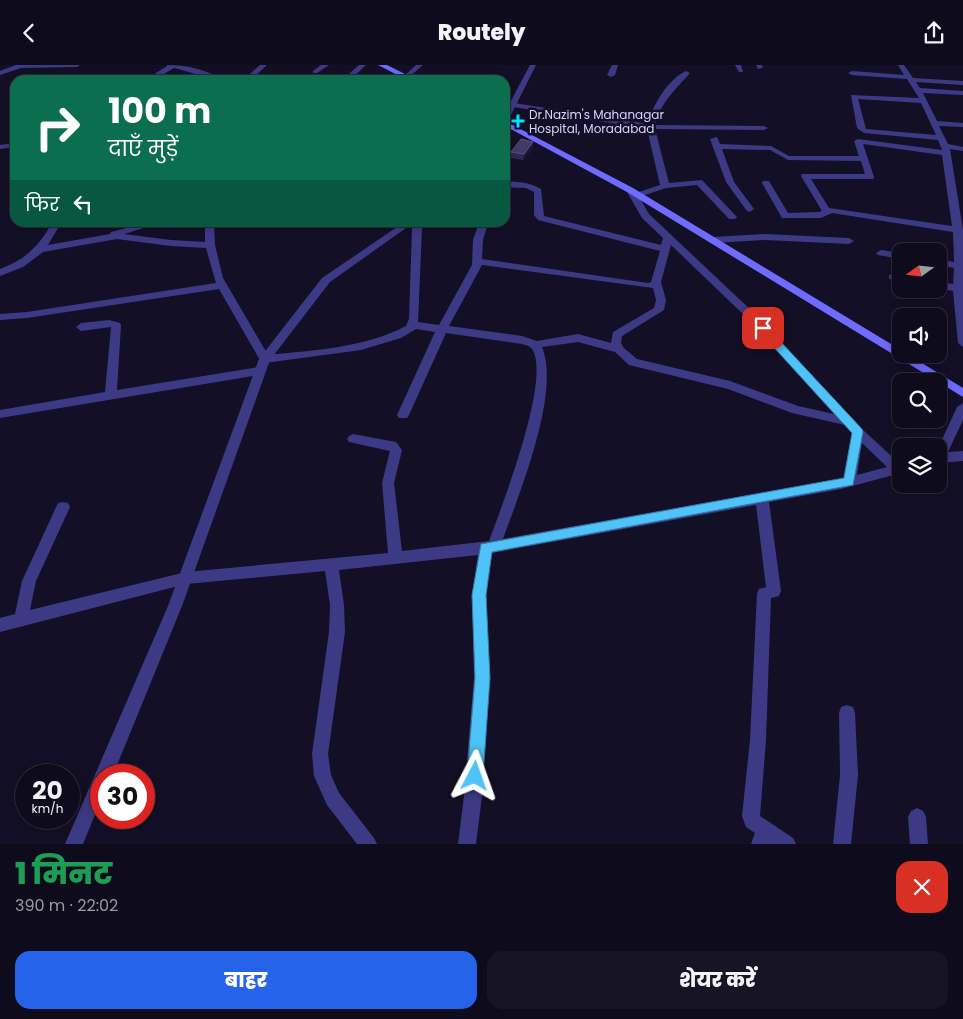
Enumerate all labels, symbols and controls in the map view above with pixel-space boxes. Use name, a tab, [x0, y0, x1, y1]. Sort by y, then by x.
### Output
text: Routely	[438, 17, 525, 48]
icon: back	[15, 19, 43, 47]
icon: share	[920, 19, 948, 47]
text: 100 m	[108, 86, 211, 135]
icon: right	[25, 95, 90, 160]
place label: Dr.Nazim's Mahanagar Hospital, Moradabad	[529, 106, 664, 137]
marker: Dr.Nazim's Mahanagar Hospital, Moradabad	[511, 114, 525, 128]
text: दाएँ मुड़ें	[108, 133, 178, 164]
icon: left	[69, 190, 97, 218]
text: फिर	[25, 191, 59, 218]
north arrow	[892, 243, 948, 297]
map controls	[892, 243, 947, 493]
pin	[742, 307, 784, 349]
button: sound	[892, 308, 947, 363]
icon: arrive	[749, 314, 777, 342]
button: search	[892, 373, 947, 428]
button: layers	[892, 438, 947, 493]
position arrow	[448, 749, 500, 801]
speed limit sign: 30	[90, 764, 155, 829]
text: 20	[32, 773, 63, 808]
text: km/h	[32, 800, 63, 817]
text: 1 मिनट	[15, 852, 112, 895]
button: close	[896, 861, 948, 913]
text: 390 m · 22:02	[15, 894, 118, 917]
button: बाहर	[15, 951, 477, 1009]
button: शेयर करें	[487, 951, 948, 1009]

